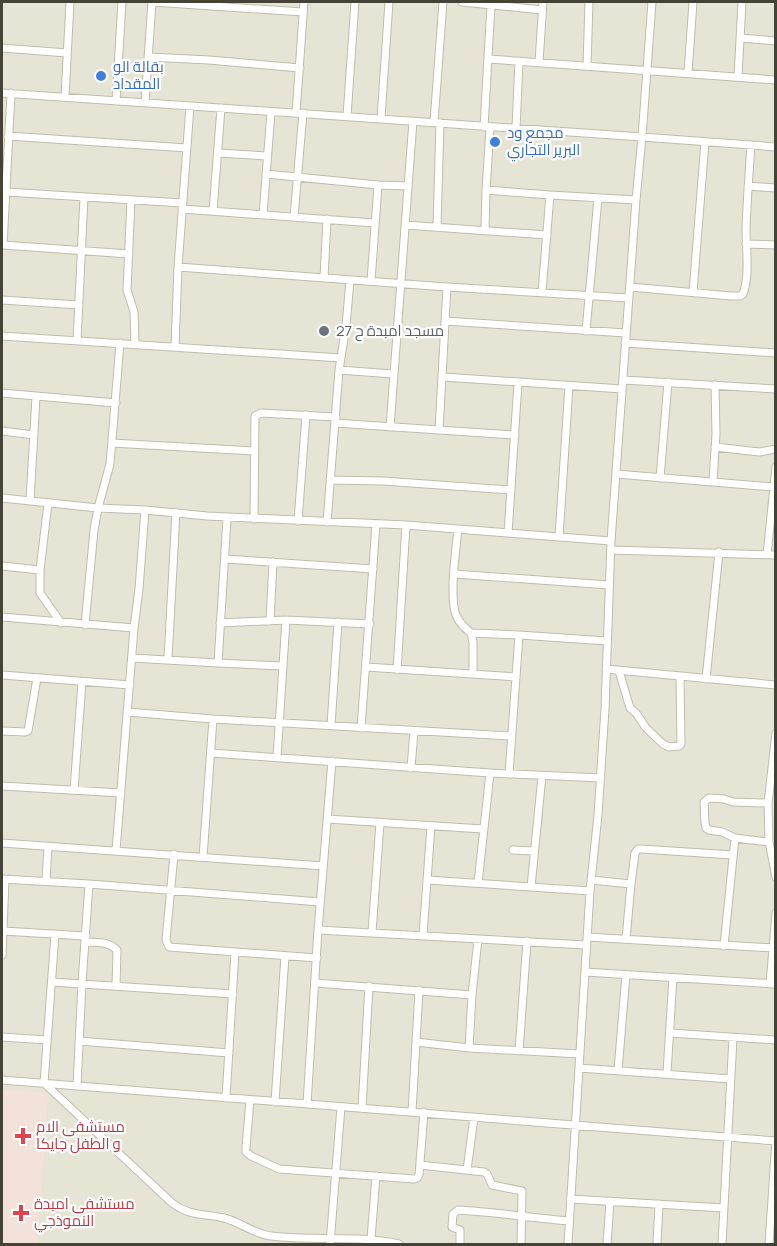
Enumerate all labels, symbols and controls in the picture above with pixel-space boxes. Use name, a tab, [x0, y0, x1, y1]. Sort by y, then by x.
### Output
place label: بقالة الو المقداد	[113, 56, 164, 94]
marker: بقالة الو المقداد	[94, 69, 108, 83]
place label: مجمع ود البرير التجاري	[507, 122, 580, 162]
marker: مجمع ود البرير التجاري	[488, 135, 502, 149]
place label: مسجد امبدة ح 27	[336, 320, 444, 342]
marker: مسجد امبدة ح 27	[317, 324, 331, 338]
place label: مستشفى الام و الطفل جايكا	[36, 1116, 125, 1154]
marker: مستشفى الام و الطفل جايكا	[14, 1127, 32, 1145]
place label: مستشفى امبدة النموذجي	[34, 1193, 135, 1233]
marker: مستشفى امبدة النموذجي	[12, 1204, 30, 1222]

